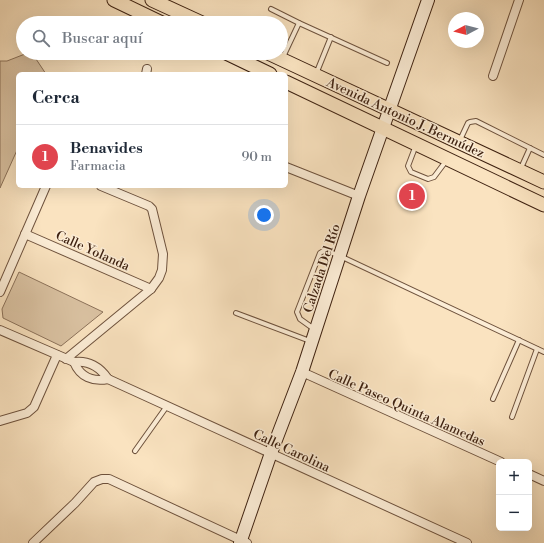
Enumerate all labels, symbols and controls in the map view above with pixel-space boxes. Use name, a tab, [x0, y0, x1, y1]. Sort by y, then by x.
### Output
north arrow	[448, 12, 484, 48]
search box	[16, 16, 288, 60]
icon: search	[30, 27, 52, 49]
text: Buscar aquí	[62, 29, 143, 48]
street label: Avenida Antonio J. Bermúdez	[323, 74, 487, 162]
text: Cerca	[32, 87, 80, 109]
text: Benavides	[70, 139, 143, 158]
text: 1	[42, 149, 48, 165]
text: 90 m	[241, 149, 272, 165]
text: Farmacia	[70, 158, 126, 174]
pin: 1	[399, 181, 425, 211]
your location	[254, 205, 274, 225]
street label: Calzada Del Río	[300, 222, 344, 315]
street label: Calle Yolanda	[53, 227, 133, 275]
street label: Calle Paseo Quinta Alamedas	[326, 366, 488, 450]
street label: Calle Carolina	[250, 426, 333, 476]
map controls	[496, 459, 532, 531]
button: +	[496, 459, 532, 495]
button: −	[496, 495, 532, 531]

